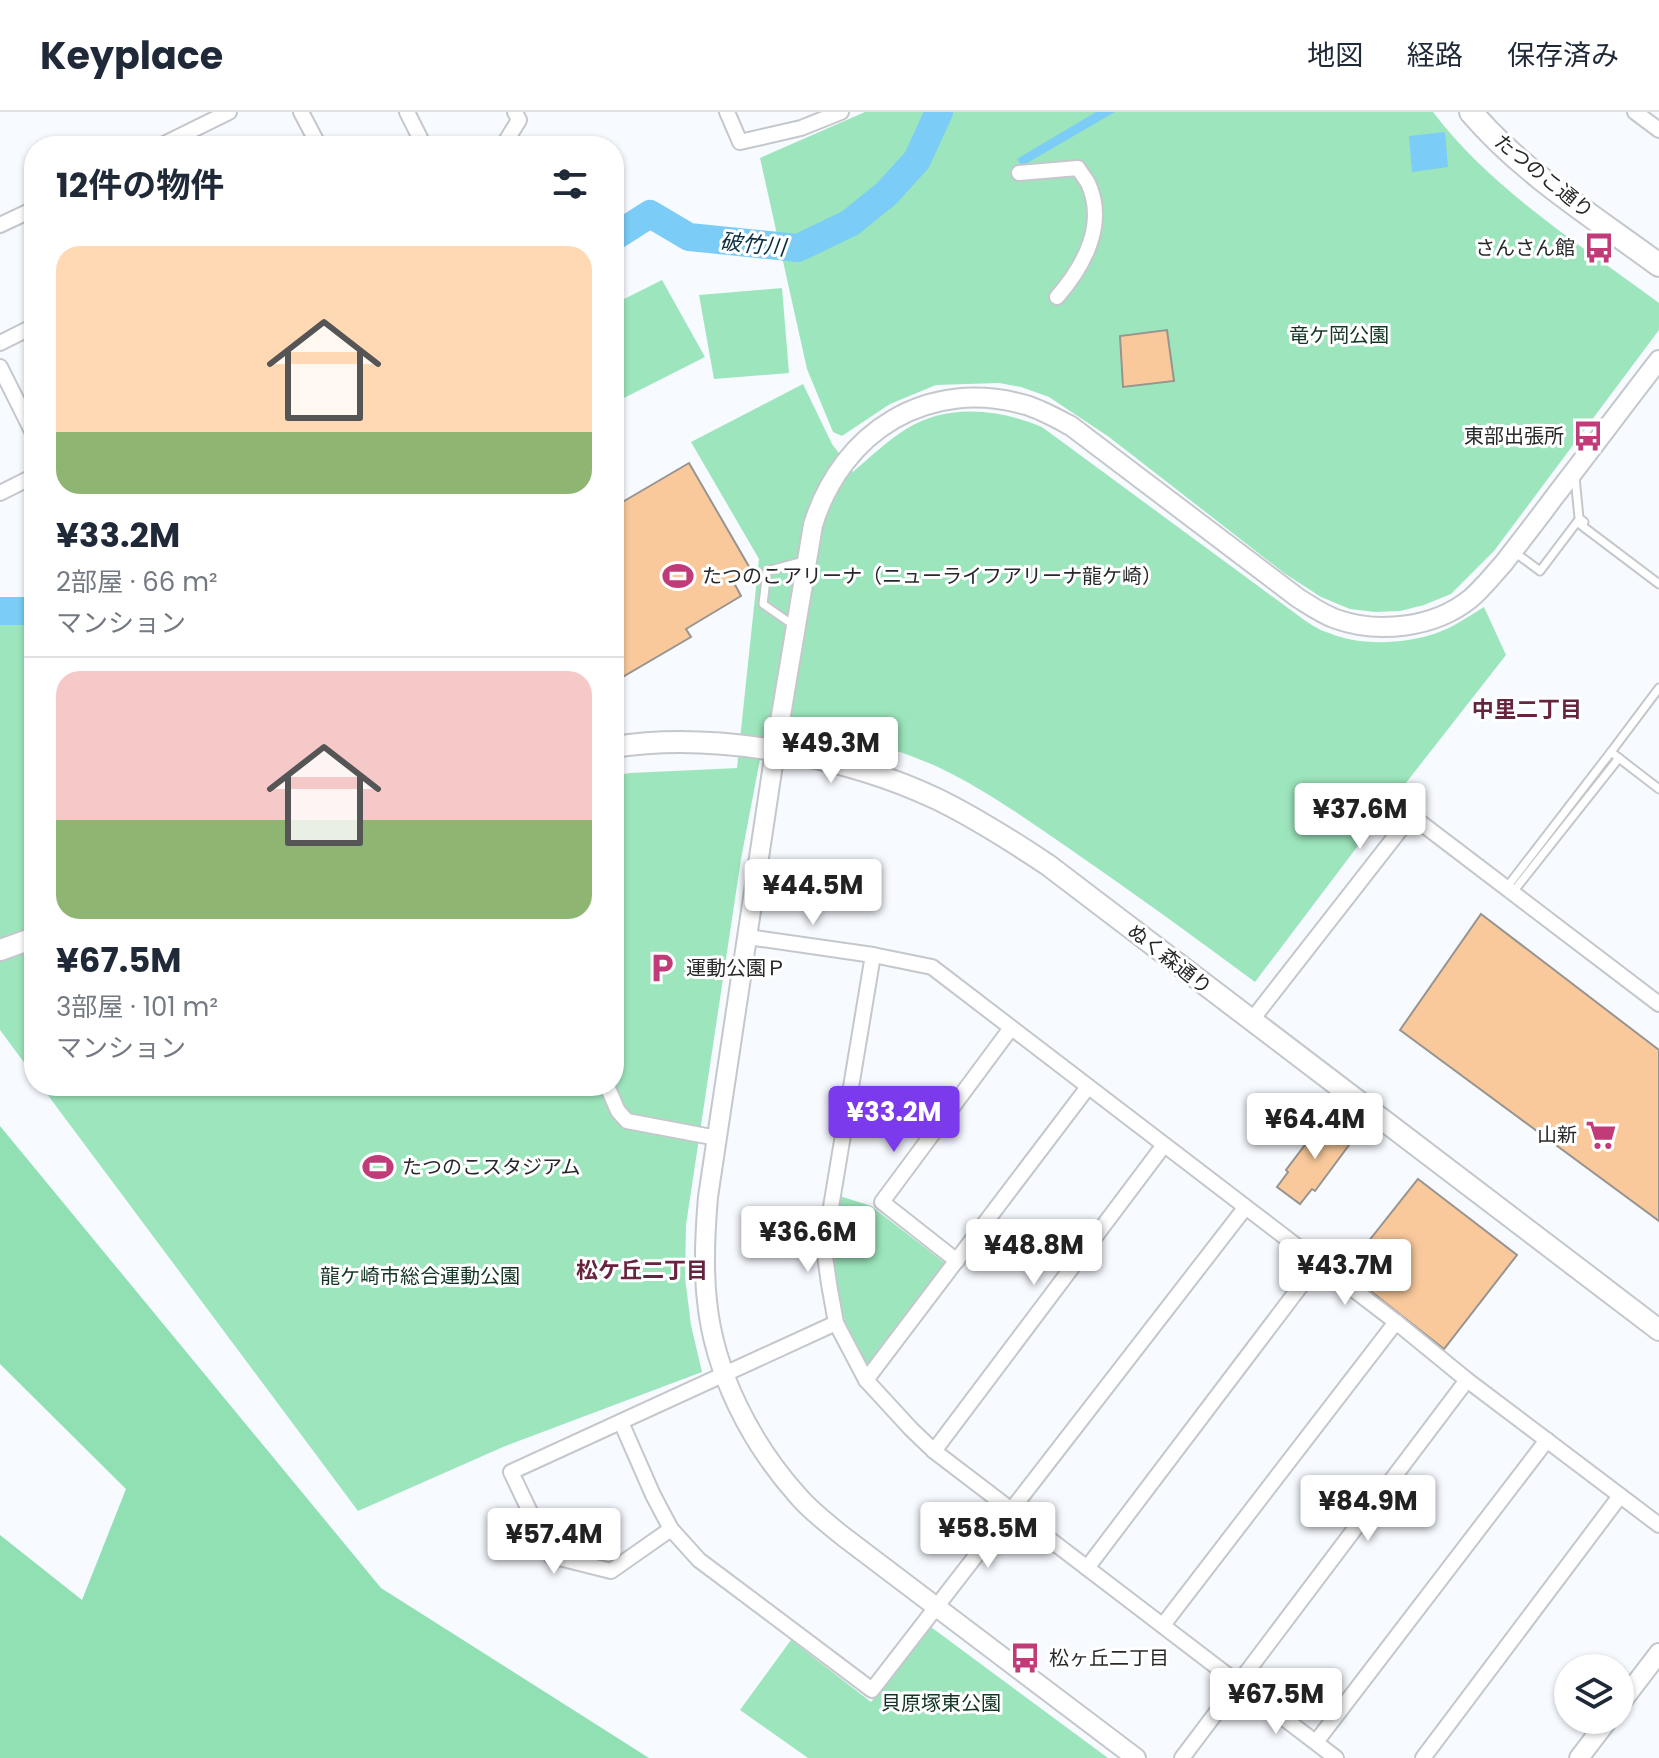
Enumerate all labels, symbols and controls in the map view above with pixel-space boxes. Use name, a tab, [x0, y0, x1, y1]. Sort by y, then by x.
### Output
text: Keyplace	[40, 29, 223, 82]
text: 地図	[1307, 36, 1363, 75]
text: 経路	[1407, 36, 1463, 75]
text: 保存済み	[1507, 36, 1619, 75]
street label: たつのこ通り	[1489, 127, 1599, 225]
text: 12件の物件	[56, 161, 224, 209]
icon: filters	[548, 162, 592, 206]
water label: 破竹川	[719, 226, 789, 264]
bus stop icon: さんさん館	[1582, 231, 1616, 265]
place label: さんさん館	[1475, 234, 1575, 262]
icon: home	[252, 298, 396, 442]
park label: 竜ケ岡公園	[1289, 321, 1389, 349]
bus stop icon: 東部出張所	[1571, 419, 1605, 453]
place label: 東部出張所	[1464, 422, 1564, 450]
text: ¥33.2M	[56, 511, 180, 559]
sports icon: たつのこアリーナ（ニューライフアリーナ龍ケ崎）	[661, 559, 695, 593]
place label: たつのこアリーナ（ニューライフアリーナ龍ケ崎）	[702, 562, 1162, 590]
text: 2部屋 · 66 m²	[56, 564, 218, 600]
text: マンション	[56, 605, 186, 641]
district label: 中里二丁目	[1472, 694, 1582, 725]
pin: ¥49.3M	[766, 717, 896, 785]
icon: home	[252, 723, 396, 867]
text: ¥49.3M	[782, 725, 880, 761]
pin: ¥37.6M	[1295, 783, 1425, 851]
text: ¥37.6M	[1313, 791, 1407, 827]
pin: ¥44.5M	[748, 859, 878, 927]
text: ¥44.5M	[763, 867, 863, 903]
street label: ぬく森通り	[1122, 917, 1218, 1001]
text: ¥67.5M	[56, 936, 182, 984]
parking icon: 運動公園Ｐ	[645, 951, 679, 985]
place label: 運動公園Ｐ	[686, 954, 786, 982]
text: 3部屋 · 101 m²	[56, 989, 218, 1025]
text: マンション	[56, 1030, 186, 1066]
pin: ¥33.2M	[829, 1086, 959, 1154]
pin: ¥64.4M	[1250, 1093, 1380, 1161]
text: ¥33.2M	[847, 1094, 941, 1130]
text: ¥64.4M	[1265, 1101, 1365, 1137]
supermarket icon: 山新	[1584, 1118, 1618, 1152]
place label: 山新	[1537, 1121, 1577, 1149]
sports icon: たつのこスタジアム	[361, 1150, 395, 1184]
place label: たつのこスタジアム	[402, 1153, 581, 1181]
pin: ¥36.6M	[743, 1206, 873, 1274]
text: ¥36.6M	[759, 1214, 857, 1250]
pin: ¥48.8M	[969, 1219, 1099, 1287]
text: ¥48.8M	[984, 1227, 1084, 1263]
pin: ¥43.7M	[1280, 1239, 1410, 1307]
text: ¥43.7M	[1297, 1247, 1393, 1283]
district label: 松ケ丘二丁目	[576, 1255, 708, 1286]
park label: 龍ケ崎市総合運動公園	[320, 1262, 520, 1290]
pin: ¥84.9M	[1303, 1475, 1433, 1543]
text: ¥84.9M	[1318, 1483, 1418, 1519]
pin: ¥58.5M	[923, 1502, 1053, 1570]
pin: ¥57.4M	[489, 1508, 619, 1576]
text: ¥58.5M	[938, 1510, 1038, 1546]
text: ¥57.4M	[505, 1516, 603, 1552]
bus stop icon: 松ヶ丘二丁目	[1008, 1641, 1042, 1675]
place label: 松ヶ丘二丁目	[1049, 1644, 1169, 1672]
map controls	[1554, 1654, 1634, 1734]
button: layers	[1554, 1654, 1634, 1734]
pin: ¥67.5M	[1211, 1668, 1341, 1736]
text: ¥67.5M	[1228, 1676, 1324, 1712]
park label: 貝原塚東公園	[881, 1689, 1001, 1717]

